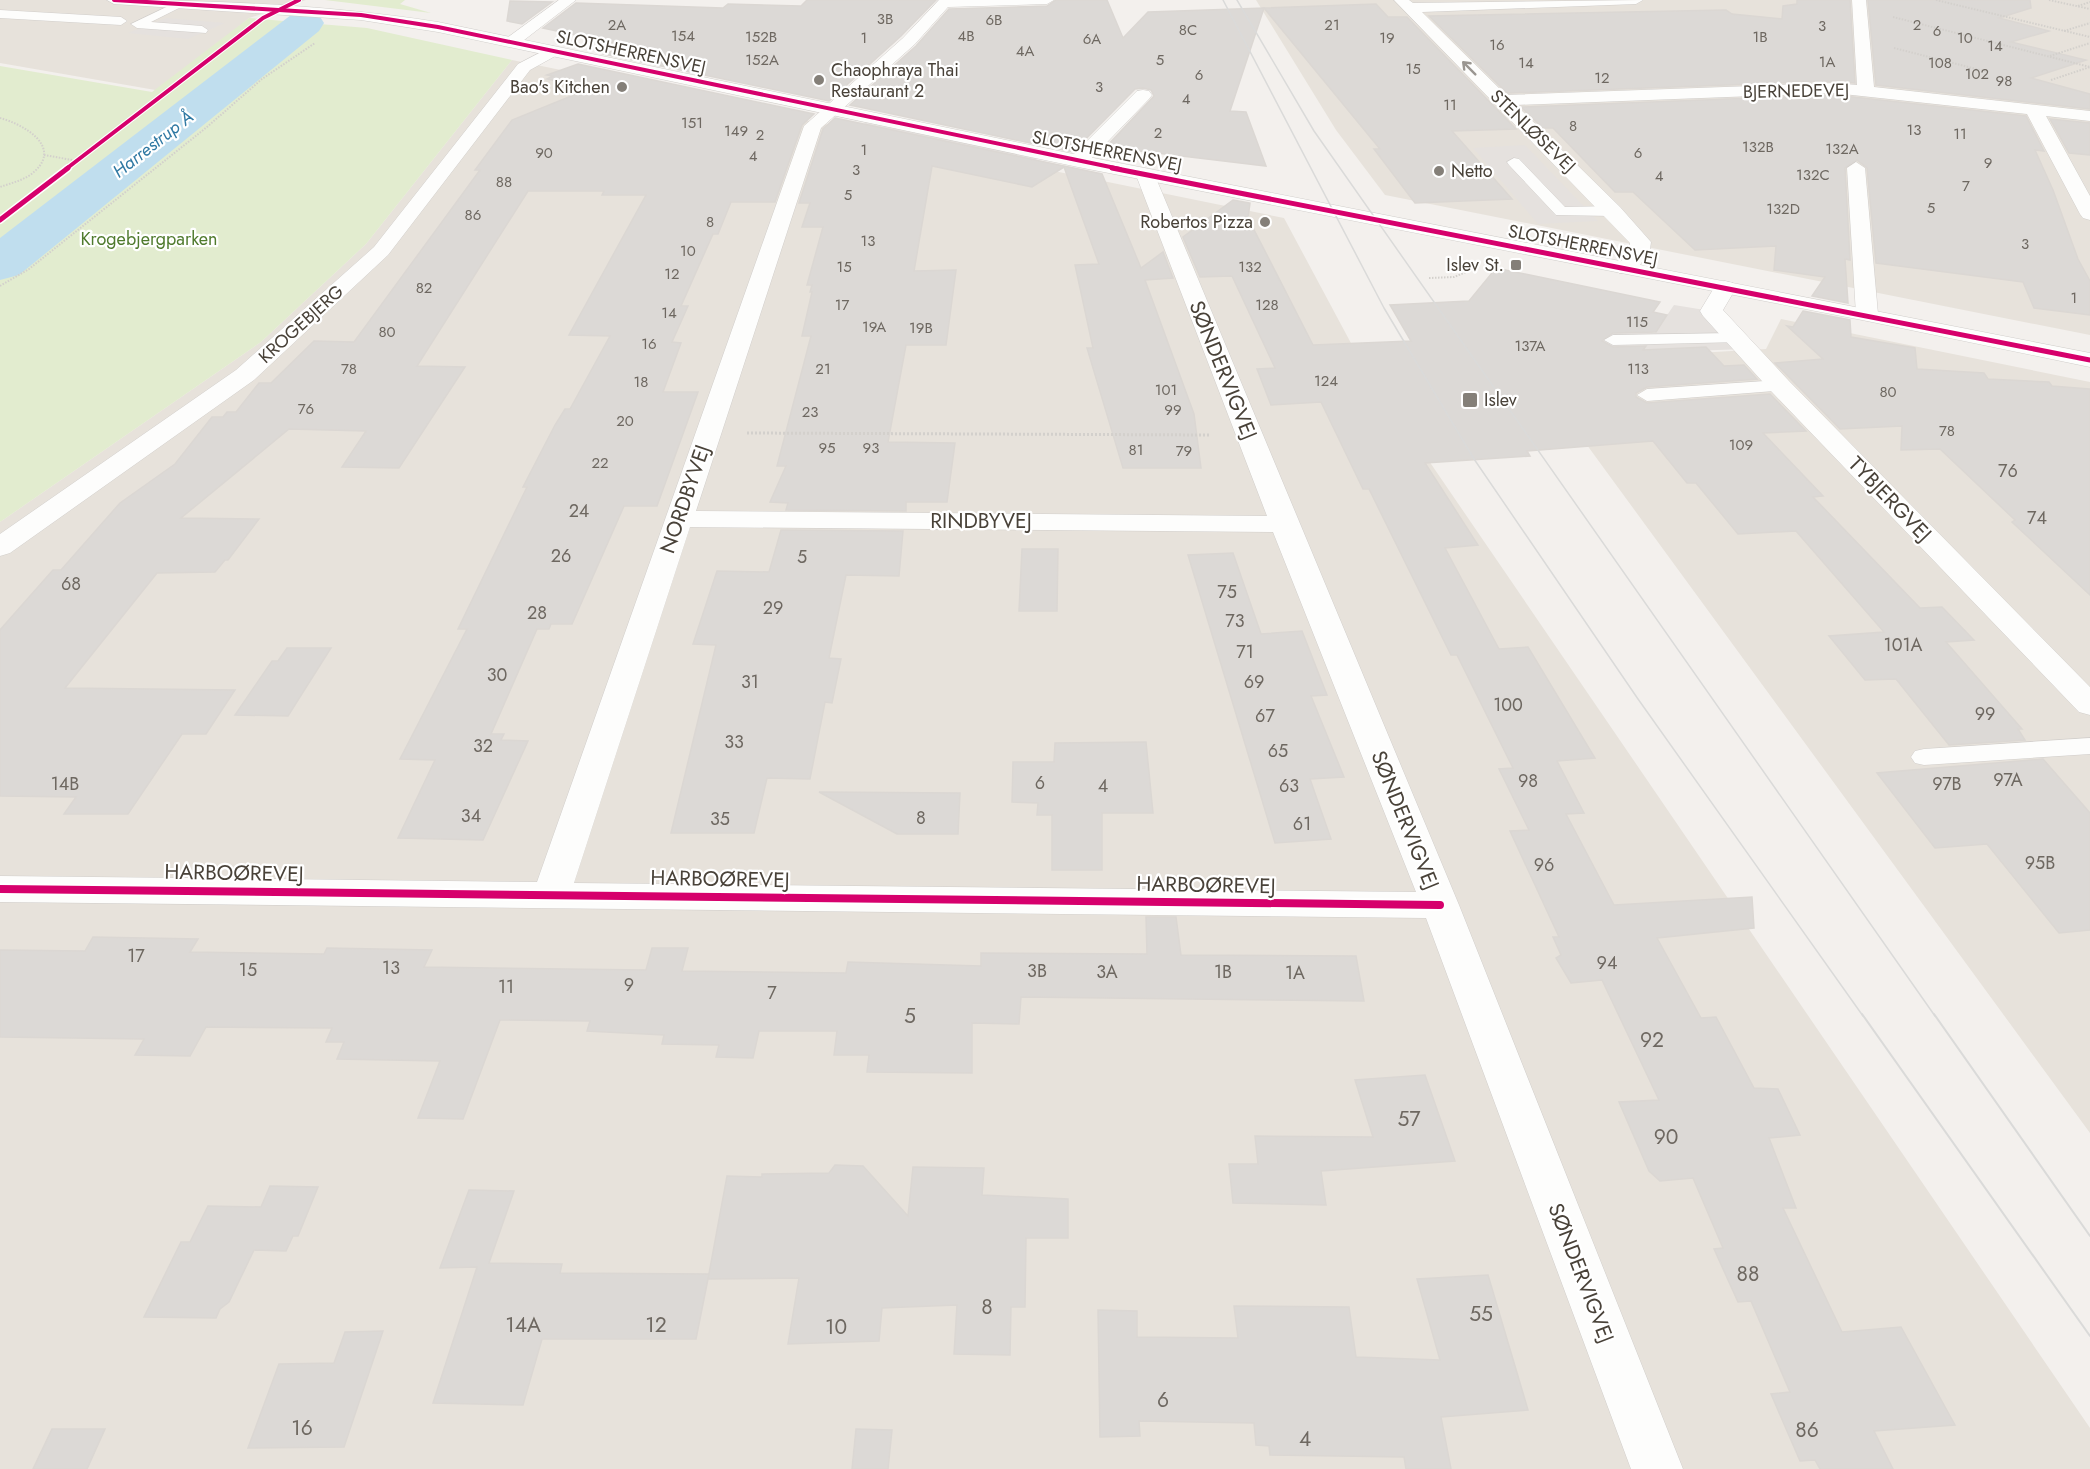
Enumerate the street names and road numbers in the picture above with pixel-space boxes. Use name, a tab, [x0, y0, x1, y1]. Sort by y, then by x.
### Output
street label: SLOTSHERRENSVEJ	[554, 23, 708, 81]
street label: BJERNEDEVEJ	[1743, 77, 1849, 105]
street label: STENLØSEVEJ	[1485, 84, 1581, 178]
street label: SLOTSHERRENSVEJ	[1030, 124, 1184, 178]
street label: SLOTSHERRENSVEJ	[1506, 218, 1660, 272]
street label: KROGEBJERG	[253, 279, 349, 369]
street label: SØNDERVIGVEJ	[1182, 296, 1264, 444]
street label: NORDBYVEJ	[652, 441, 718, 557]
street label: TYBJERGVEJ	[1842, 450, 1938, 548]
street label: RINDBYVEJ	[930, 506, 1032, 536]
street label: SØNDERVIGVEJ	[1364, 746, 1446, 894]
street label: HARBOØREVEJ	[164, 857, 304, 889]
street label: HARBOØREVEJ	[650, 863, 790, 895]
street label: HARBOØREVEJ	[1136, 869, 1276, 901]
street label: SØNDERVIGVEJ	[1541, 1199, 1621, 1347]

